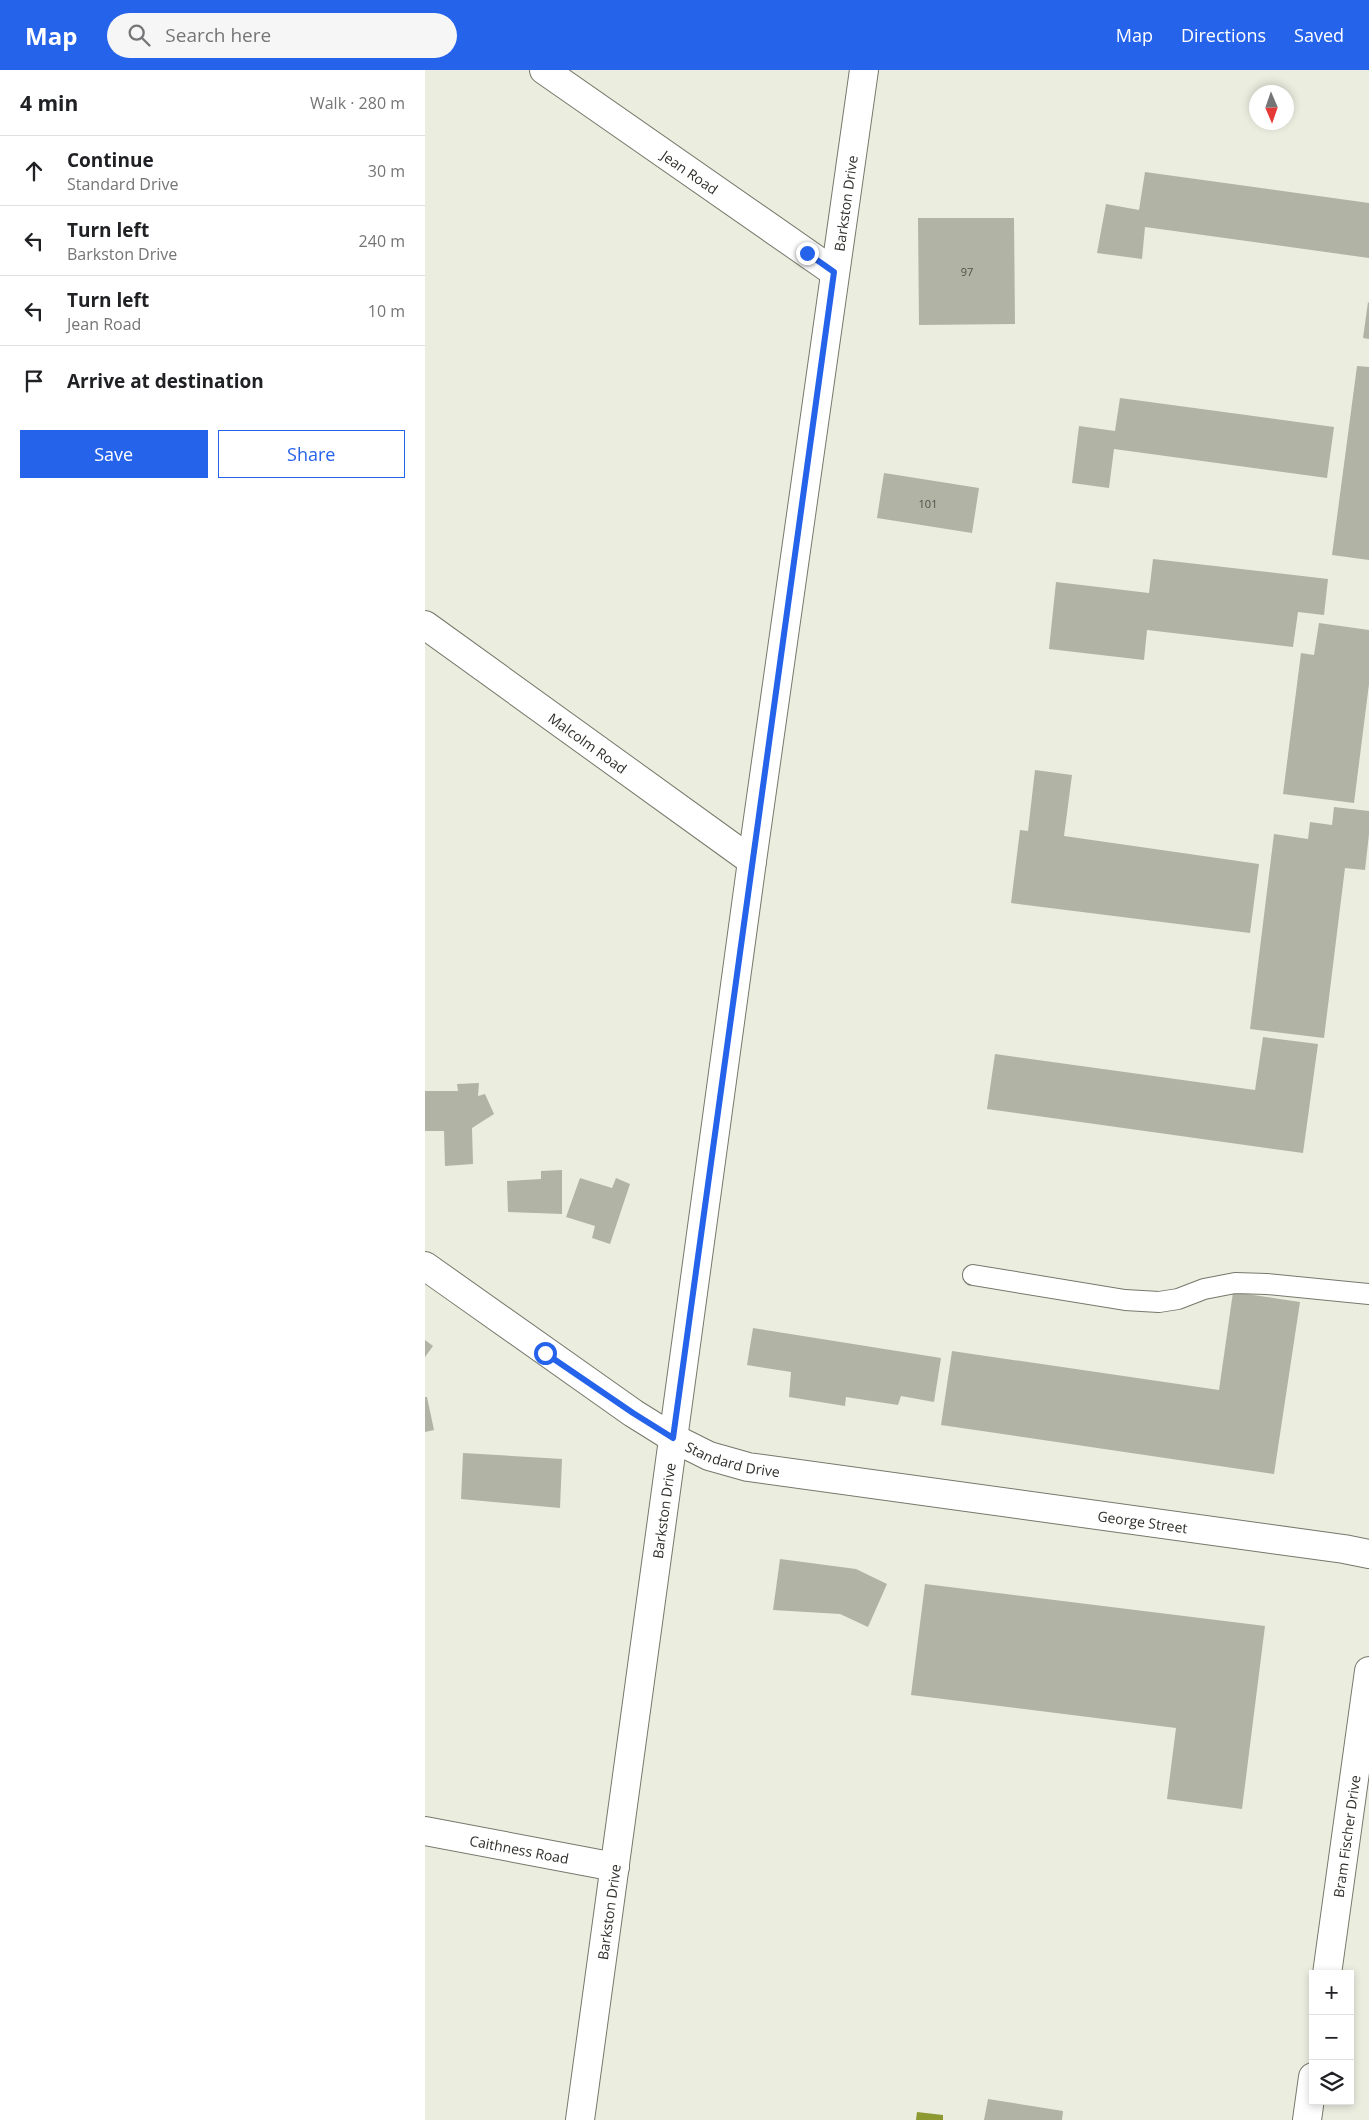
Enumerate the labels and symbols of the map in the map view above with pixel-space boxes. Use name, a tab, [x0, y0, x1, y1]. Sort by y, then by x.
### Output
north arrow	[1249, 85, 1294, 130]
street label: Jean Road	[656, 144, 722, 198]
street label: Barkston Drive	[829, 154, 861, 252]
route end	[796, 242, 819, 265]
house number: 97	[961, 264, 973, 279]
house number: 101	[919, 496, 937, 511]
street label: Malcolm Road	[545, 708, 631, 777]
route start	[534, 1342, 557, 1365]
street label: Standard Drive	[682, 1436, 781, 1481]
street label: Barkston Drive	[647, 1461, 679, 1560]
street label: George Street	[1097, 1506, 1189, 1537]
street label: Bram Fischer Drive	[1328, 1774, 1364, 1899]
street label: Caithness Road	[468, 1830, 571, 1868]
street label: Barkston Drive	[592, 1863, 624, 1961]

